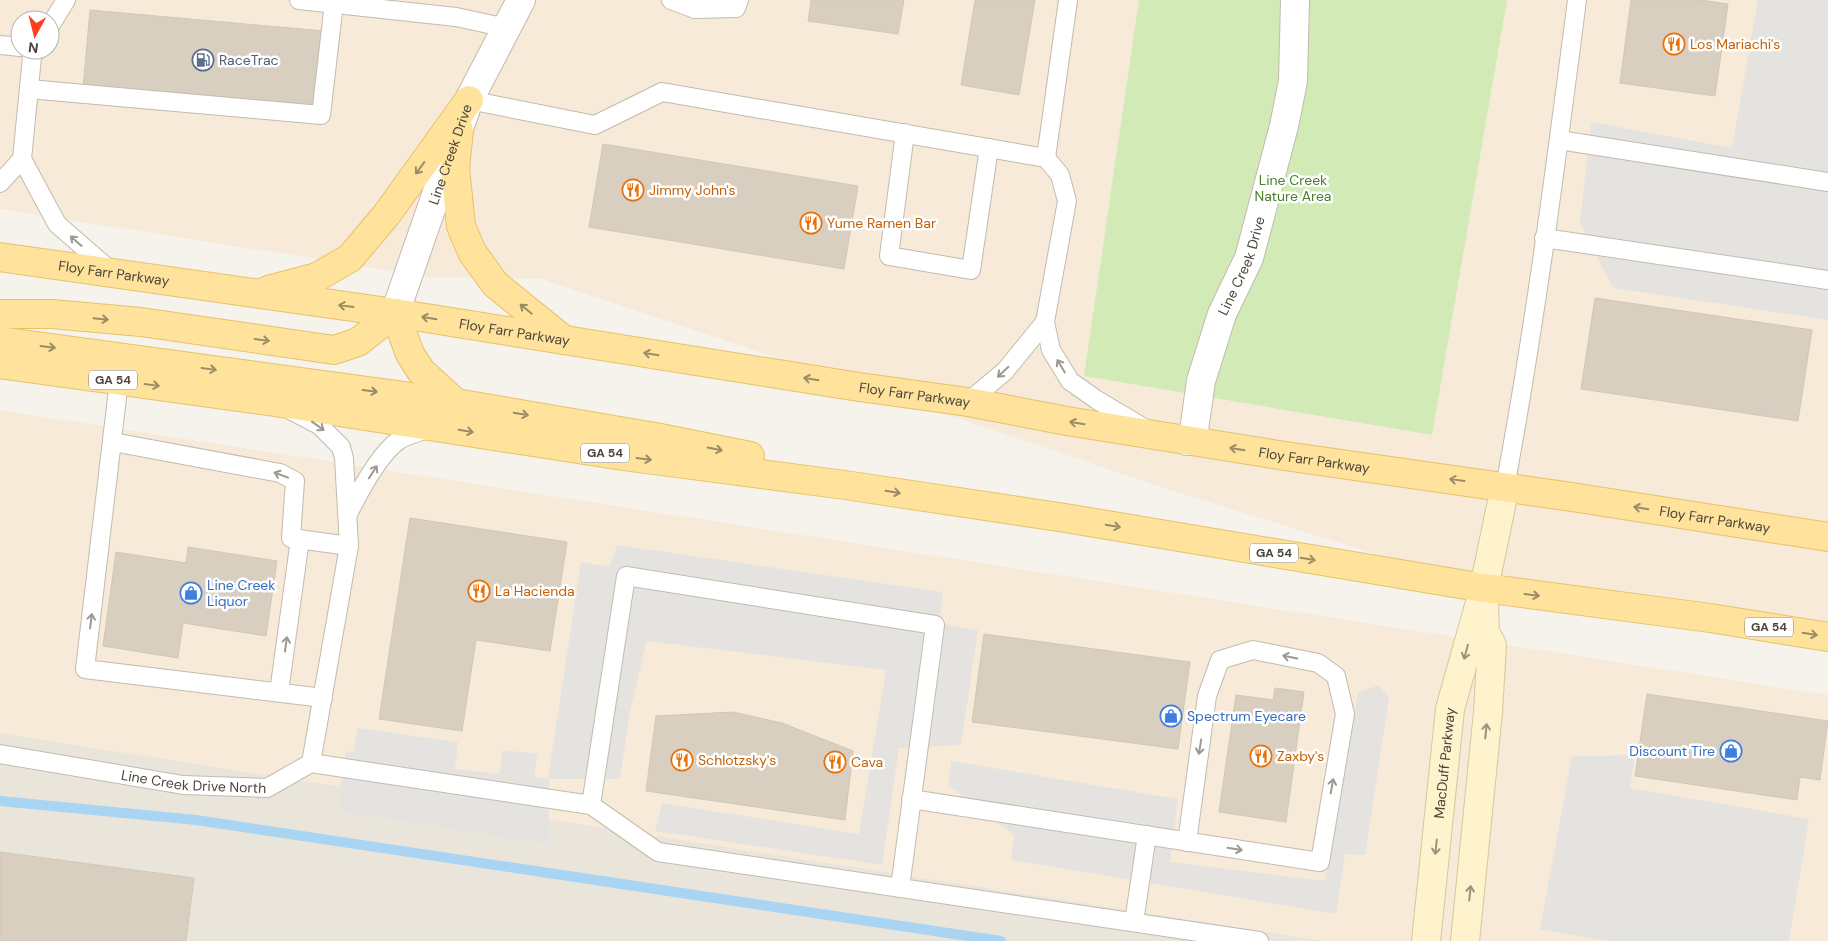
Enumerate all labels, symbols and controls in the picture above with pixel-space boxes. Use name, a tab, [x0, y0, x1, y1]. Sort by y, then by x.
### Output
north arrow	[10, 10, 60, 60]
restaurant icon: Los Mariachi's	[1662, 32, 1686, 56]
place label: Los Mariachi's	[1690, 35, 1780, 53]
text: N	[27, 38, 40, 57]
fuel station icon: RaceTrac	[191, 48, 215, 72]
place label: RaceTrac	[219, 51, 279, 69]
street label: Line Creek Drive	[424, 102, 476, 207]
one-way arrow	[415, 161, 425, 175]
park label: Line Creek Nature Area	[1255, 171, 1331, 205]
restaurant icon: Jimmy John's	[621, 178, 645, 202]
place label: Jimmy John's	[649, 181, 736, 199]
restaurant icon: Yume Ramen Bar	[799, 211, 823, 235]
place label: Yume Ramen Bar	[827, 214, 936, 232]
street label: Line Creek Drive	[1214, 214, 1269, 318]
one-way arrow	[70, 235, 83, 246]
street label: Floy Farr Parkway	[57, 256, 171, 290]
one-way arrow	[339, 301, 355, 311]
one-way arrow	[520, 303, 533, 314]
one-way arrow	[421, 313, 437, 323]
one-way arrow	[93, 314, 109, 323]
street label: Floy Farr Parkway	[458, 314, 571, 350]
one-way arrow	[254, 336, 270, 346]
one-way arrow	[40, 342, 56, 352]
one-way arrow	[643, 348, 659, 358]
one-way arrow	[1056, 359, 1066, 373]
one-way arrow	[201, 364, 217, 374]
one-way arrow	[996, 366, 1009, 378]
road number: GA 54	[89, 370, 137, 390]
one-way arrow	[803, 374, 819, 384]
street label: Floy Farr Parkway	[858, 378, 972, 411]
one-way arrow	[144, 380, 160, 390]
one-way arrow	[362, 387, 378, 397]
one-way arrow	[513, 409, 529, 419]
one-way arrow	[1069, 417, 1085, 427]
one-way arrow	[311, 421, 325, 431]
one-way arrow	[458, 427, 474, 437]
road number: GA 54	[581, 443, 629, 462]
one-way arrow	[1229, 443, 1245, 453]
street label: Floy Farr Parkway	[1257, 443, 1371, 477]
one-way arrow	[707, 445, 723, 454]
one-way arrow	[636, 454, 652, 464]
one-way arrow	[367, 465, 378, 479]
one-way arrow	[274, 470, 289, 479]
one-way arrow	[1449, 475, 1465, 485]
one-way arrow	[884, 487, 900, 497]
street label: Floy Farr Parkway	[1658, 502, 1772, 537]
one-way arrow	[1634, 503, 1650, 513]
one-way arrow	[1105, 521, 1121, 531]
road number: GA 54	[1250, 544, 1298, 562]
one-way arrow	[1300, 554, 1316, 564]
place label: Line Creek Liquor	[207, 576, 275, 610]
restaurant icon: La Hacienda	[467, 579, 491, 603]
shop icon: Line Creek Liquor	[179, 581, 203, 605]
place label: La Hacienda	[495, 582, 575, 600]
one-way arrow	[1524, 590, 1540, 600]
one-way arrow	[86, 613, 96, 629]
road number: GA 54	[1745, 618, 1793, 636]
one-way arrow	[1802, 629, 1818, 639]
one-way arrow	[281, 636, 291, 652]
one-way arrow	[1460, 644, 1470, 660]
one-way arrow	[1283, 652, 1299, 662]
shop icon: Spectrum Eyecare	[1159, 704, 1183, 728]
street label: MacDuff Parkway	[1430, 706, 1459, 819]
place label: Spectrum Eyecare	[1187, 707, 1306, 725]
one-way arrow	[1481, 723, 1491, 739]
one-way arrow	[1194, 739, 1204, 755]
shop icon: Discount Tire	[1719, 739, 1743, 763]
place label: Discount Tire	[1629, 742, 1715, 760]
restaurant icon: Zaxby's	[1249, 744, 1273, 768]
place label: Zaxby's	[1277, 747, 1324, 765]
restaurant icon: Schlotzsky's	[670, 748, 694, 772]
restaurant icon: Cava	[823, 750, 847, 774]
place label: Schlotzsky's	[698, 751, 776, 769]
place label: Cava	[851, 753, 883, 771]
street label: Line Creek Drive North	[120, 766, 267, 797]
one-way arrow	[1328, 779, 1338, 795]
one-way arrow	[1431, 839, 1441, 855]
one-way arrow	[1227, 845, 1243, 855]
one-way arrow	[1465, 885, 1475, 901]

